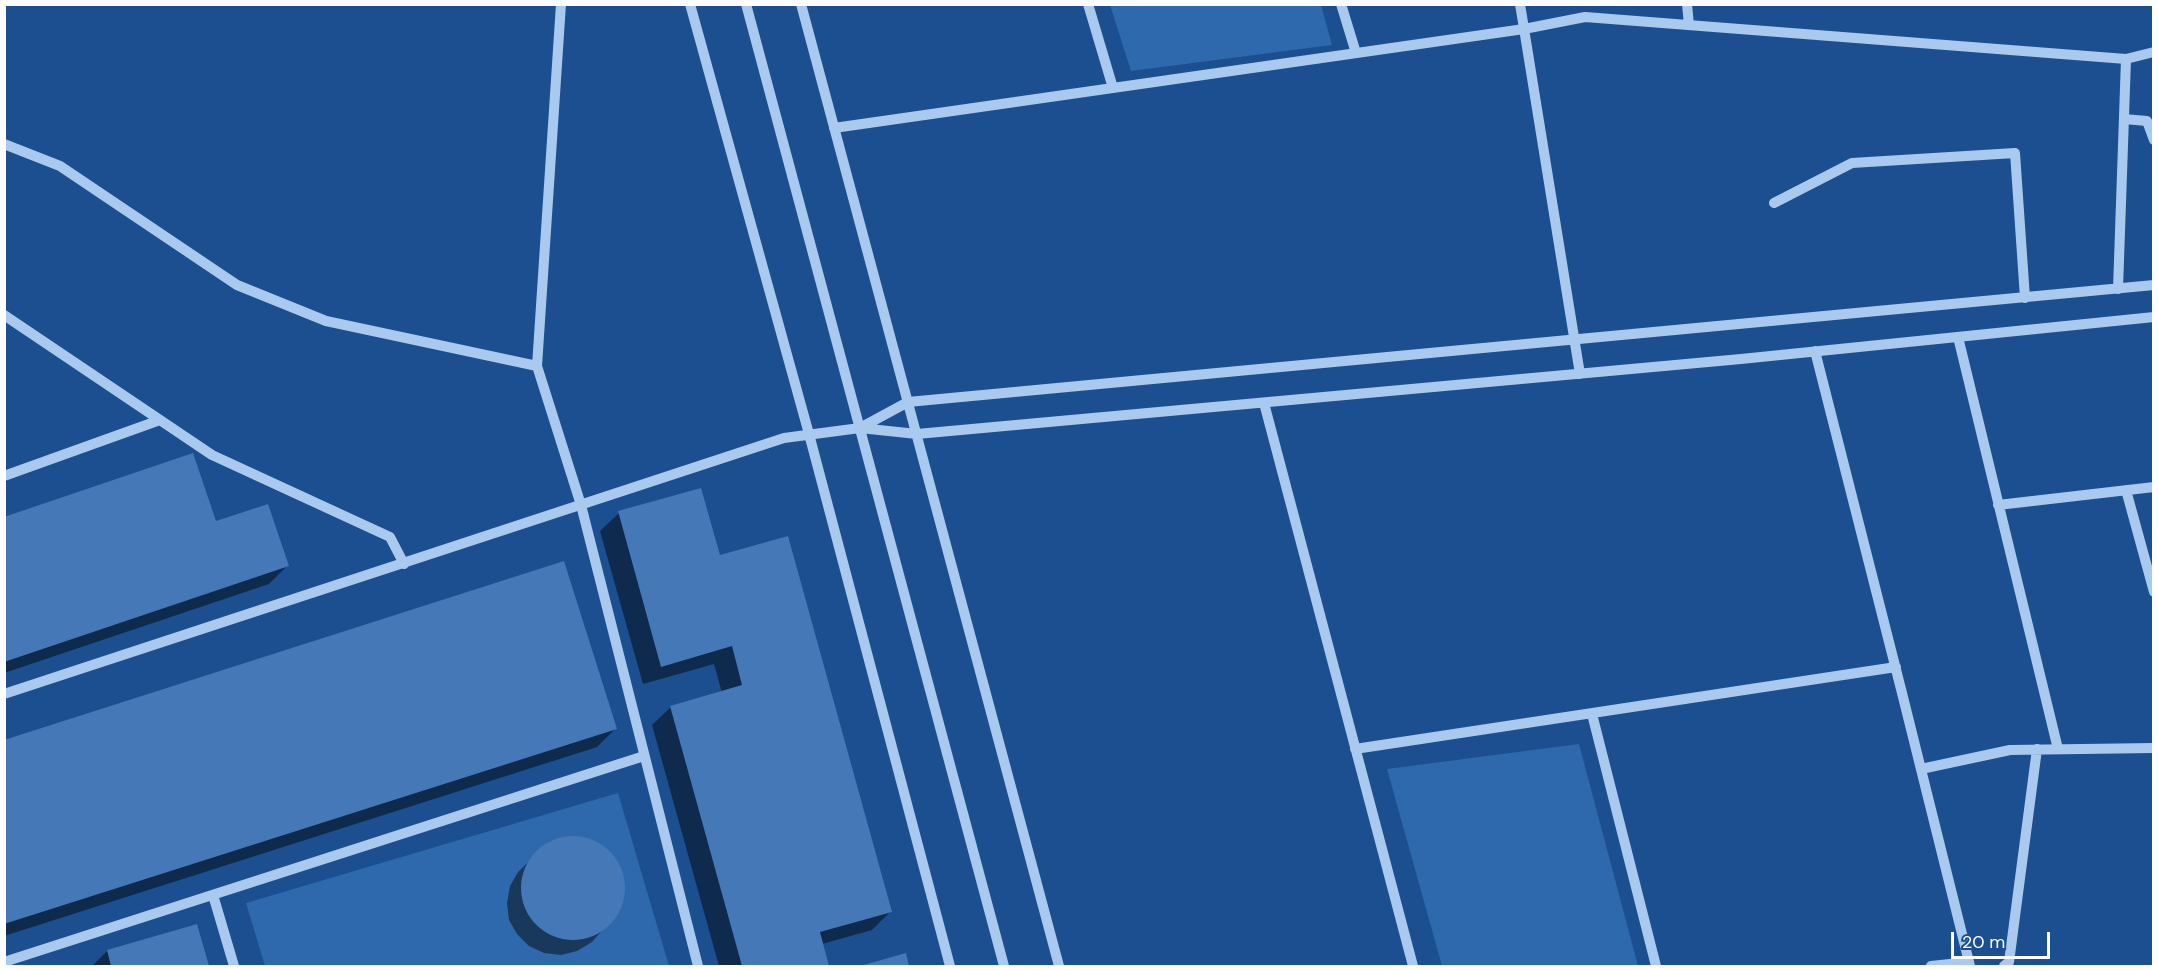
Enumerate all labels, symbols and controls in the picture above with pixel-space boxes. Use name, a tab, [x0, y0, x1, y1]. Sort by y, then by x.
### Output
scale bar	[1954, 920, 2053, 958]
text: 20 m	[1962, 930, 2005, 954]

